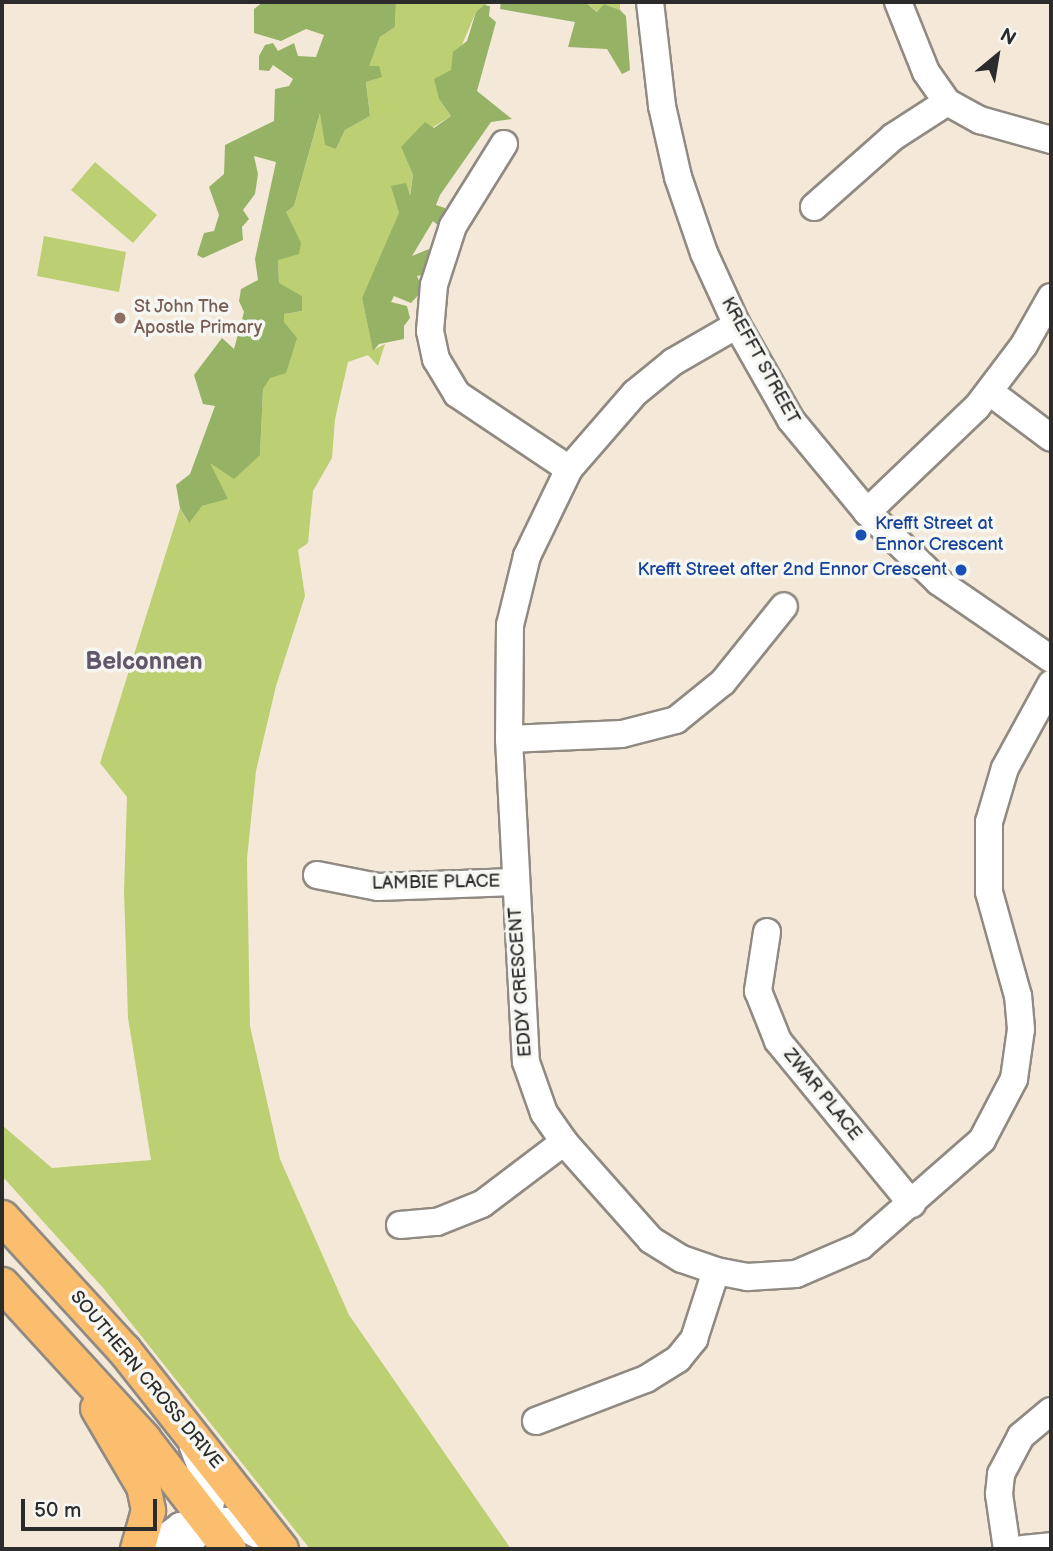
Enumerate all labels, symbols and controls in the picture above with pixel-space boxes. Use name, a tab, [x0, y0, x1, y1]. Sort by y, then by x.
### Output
north arrow	[962, 21, 1032, 91]
text: N	[996, 24, 1020, 51]
street label: KREFFT STREET	[716, 294, 804, 428]
place label: St John The Apostle Primary	[134, 297, 262, 340]
marker: St John The Apostle Primary	[112, 310, 128, 326]
place label: Krefft Street at Ennor Crescent	[875, 514, 1003, 556]
marker: Krefft Street at Ennor Crescent	[853, 527, 869, 543]
place label: Krefft Street after 2nd Ennor Crescent	[637, 559, 947, 581]
marker: Krefft Street after 2nd Ennor Crescent	[953, 562, 969, 578]
district label: Belconnen	[85, 648, 203, 676]
street label: LAMBIE PLACE	[372, 871, 500, 895]
street label: EDDY CRESCENT	[505, 906, 537, 1058]
street label: ZWAR PLACE	[779, 1045, 865, 1145]
street label: SOUTHERN CROSS DRIVE	[65, 1287, 227, 1473]
scale bar	[24, 1484, 161, 1528]
text: 50 m	[34, 1498, 81, 1523]

